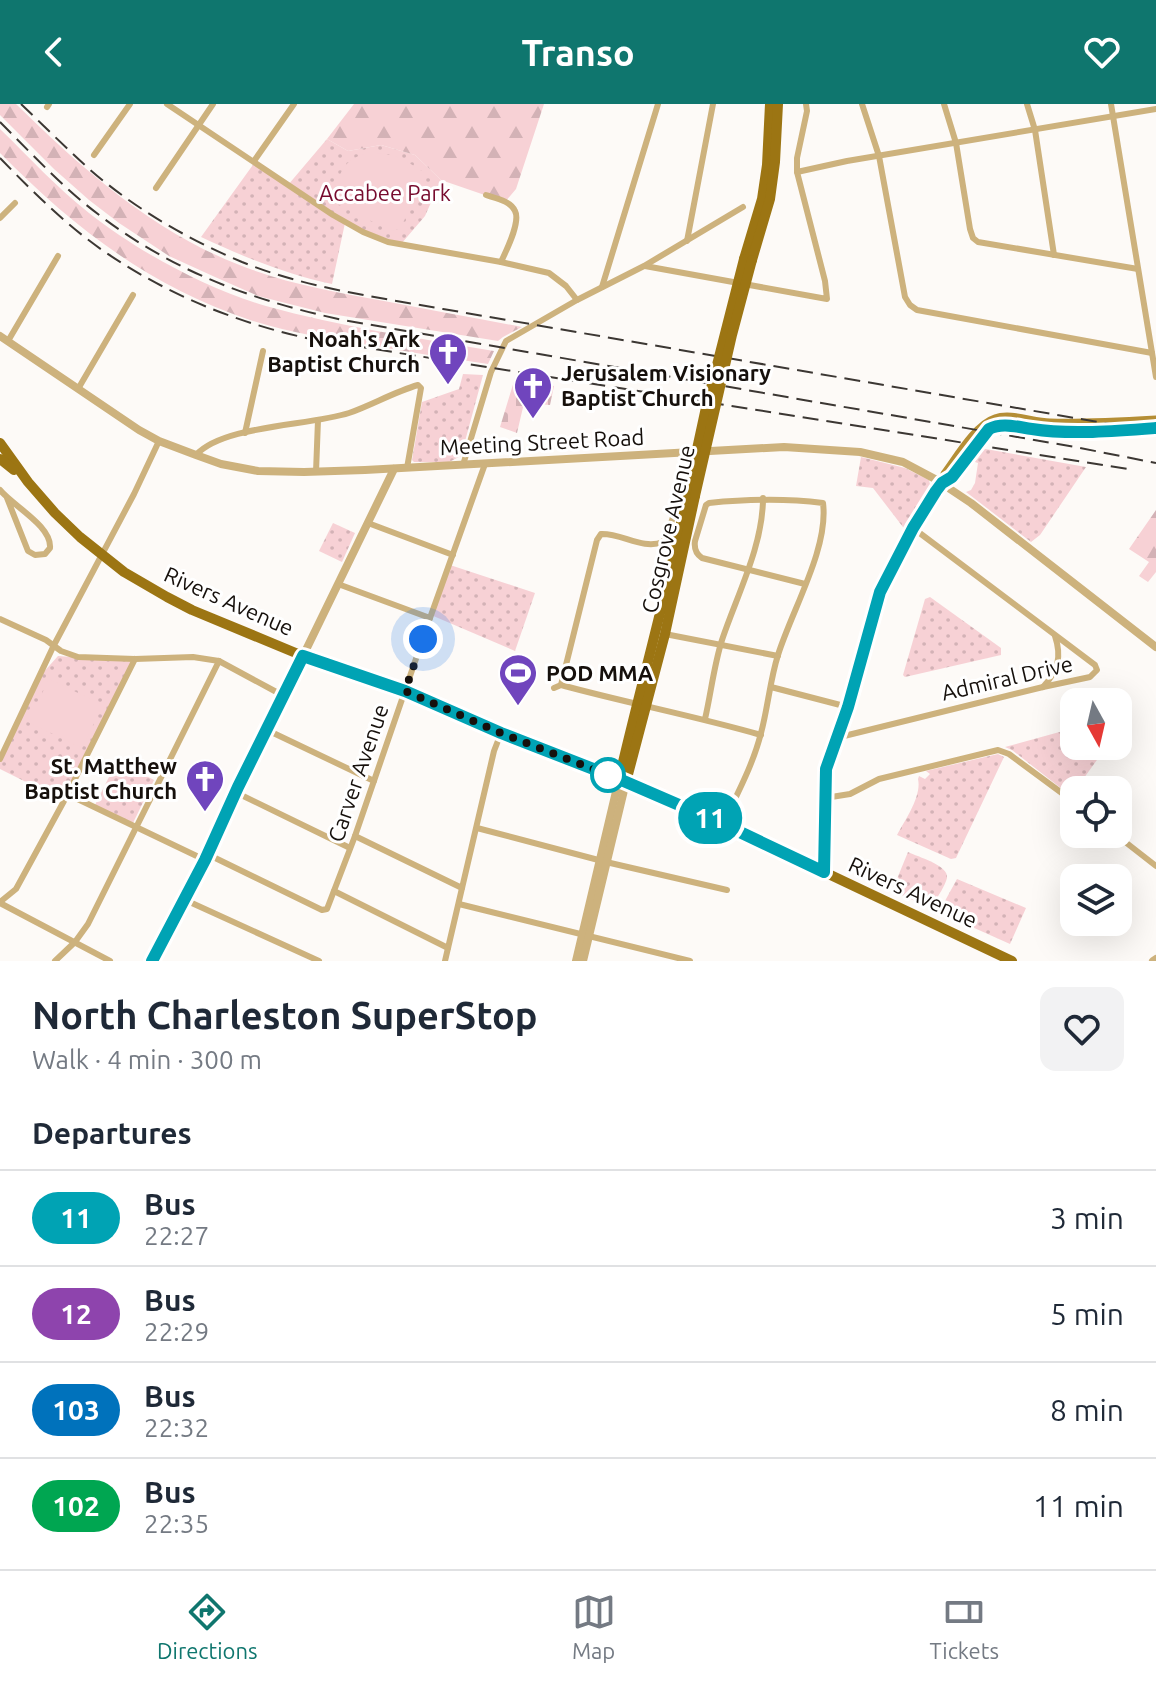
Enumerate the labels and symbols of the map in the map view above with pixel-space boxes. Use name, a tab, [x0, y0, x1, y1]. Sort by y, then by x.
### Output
park label: Accabee Park	[319, 180, 451, 205]
place label: Noah's Ark Baptist Church	[267, 326, 421, 376]
church icon: Noah's Ark Baptist Church	[427, 331, 469, 386]
place label: Jerusalem Visionary Baptist Church	[561, 360, 771, 410]
church icon: Jerusalem Visionary Baptist Church	[512, 365, 554, 420]
street label: Meeting Street Road	[439, 424, 645, 459]
street label: Cosgrove Avenue	[636, 442, 699, 615]
street label: Rivers Avenue	[161, 561, 298, 640]
your location	[403, 619, 443, 659]
street label: Admiral Drive	[939, 650, 1075, 705]
sports icon: POD MMA	[497, 652, 539, 707]
place label: POD MMA	[546, 660, 654, 685]
north arrow	[1060, 688, 1132, 760]
street label: Carver Avenue	[322, 701, 393, 845]
place label: St. Matthew Baptist Church	[24, 753, 177, 803]
church icon: St. Matthew Baptist Church	[184, 758, 226, 813]
unlabelled marker	[591, 758, 625, 792]
line badge: 11	[674, 792, 746, 844]
street label: Rivers Avenue	[845, 851, 981, 932]

